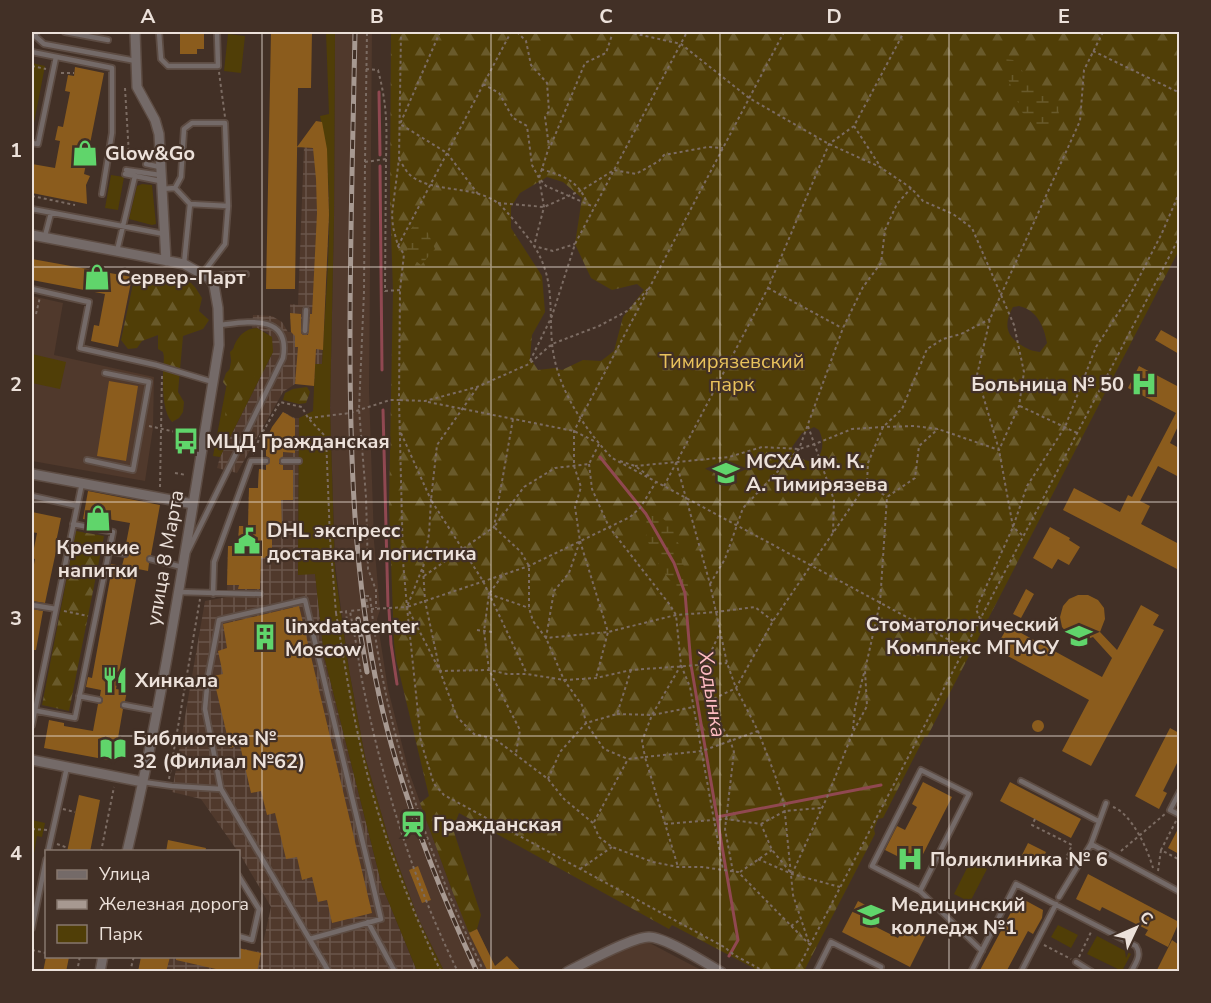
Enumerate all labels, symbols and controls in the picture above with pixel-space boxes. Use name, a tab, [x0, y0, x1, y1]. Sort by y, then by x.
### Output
text: A	[141, 3, 156, 30]
text: B	[370, 3, 384, 30]
text: C	[599, 3, 613, 30]
text: D	[826, 3, 842, 30]
text: E	[1058, 3, 1070, 30]
text: 1	[10, 137, 22, 164]
shop icon: Glow&Go	[70, 138, 100, 168]
place label: Glow&Go	[105, 140, 195, 167]
shop icon: Сервер-Парт	[82, 262, 112, 292]
place label: Сервер-Парт	[117, 264, 246, 291]
park label: Тимирязевский парк	[660, 348, 804, 398]
hospital icon: Больница № 50	[1129, 369, 1159, 399]
text: 2	[10, 371, 22, 398]
place label: Больница № 50	[971, 371, 1124, 398]
bus stop icon: МЦД Гражданская	[171, 426, 201, 456]
place label: МЦД Гражданская	[206, 428, 390, 455]
place label: МСХА им. К. А. Тимирязева	[746, 448, 888, 498]
school or university icon: МСХА им. К. А. Тимирязева	[711, 458, 741, 488]
street label: улица 8 Марта	[140, 488, 190, 628]
shop icon: Крепкие напитки	[83, 503, 113, 533]
place label: DHL экспресс доставка и логистика	[267, 517, 477, 567]
public building icon: DHL экспресс доставка и логистика	[232, 526, 262, 556]
place label: Крепкие напитки	[56, 534, 140, 584]
text: 3	[10, 605, 22, 632]
place label: Стоматологический Комплекс МГМСУ	[866, 611, 1060, 661]
place label: linxdatacenter Moscow	[285, 613, 419, 663]
school or university icon: Стоматологический Комплекс МГМСУ	[1064, 621, 1094, 651]
building icon: linxdatacenter Moscow	[250, 622, 280, 652]
water label: Ходынка	[691, 647, 733, 740]
restaurant icon: Хинкала	[100, 665, 130, 695]
place label: Хинкала	[134, 667, 218, 694]
place label: Библиотека № 32 (Филиал №62)	[133, 725, 305, 775]
library icon: Библиотека № 32 (Филиал №62)	[98, 734, 128, 764]
station icon: Гражданская	[398, 809, 428, 839]
place label: Гражданская	[433, 811, 562, 838]
text: 4	[10, 840, 22, 867]
hospital icon: Поликлиника № 6	[895, 844, 925, 874]
place label: Поликлиника № 6	[930, 846, 1108, 873]
legend	[45, 850, 240, 958]
text: Улица	[98, 862, 150, 886]
place label: Медицинский колледж №1	[891, 891, 1026, 941]
text: Железная дорога	[99, 892, 249, 916]
north arrow	[1106, 898, 1166, 958]
school or university icon: Медицинский колледж №1	[856, 900, 886, 930]
text: С	[1134, 907, 1158, 930]
text: Парк	[99, 922, 143, 946]

